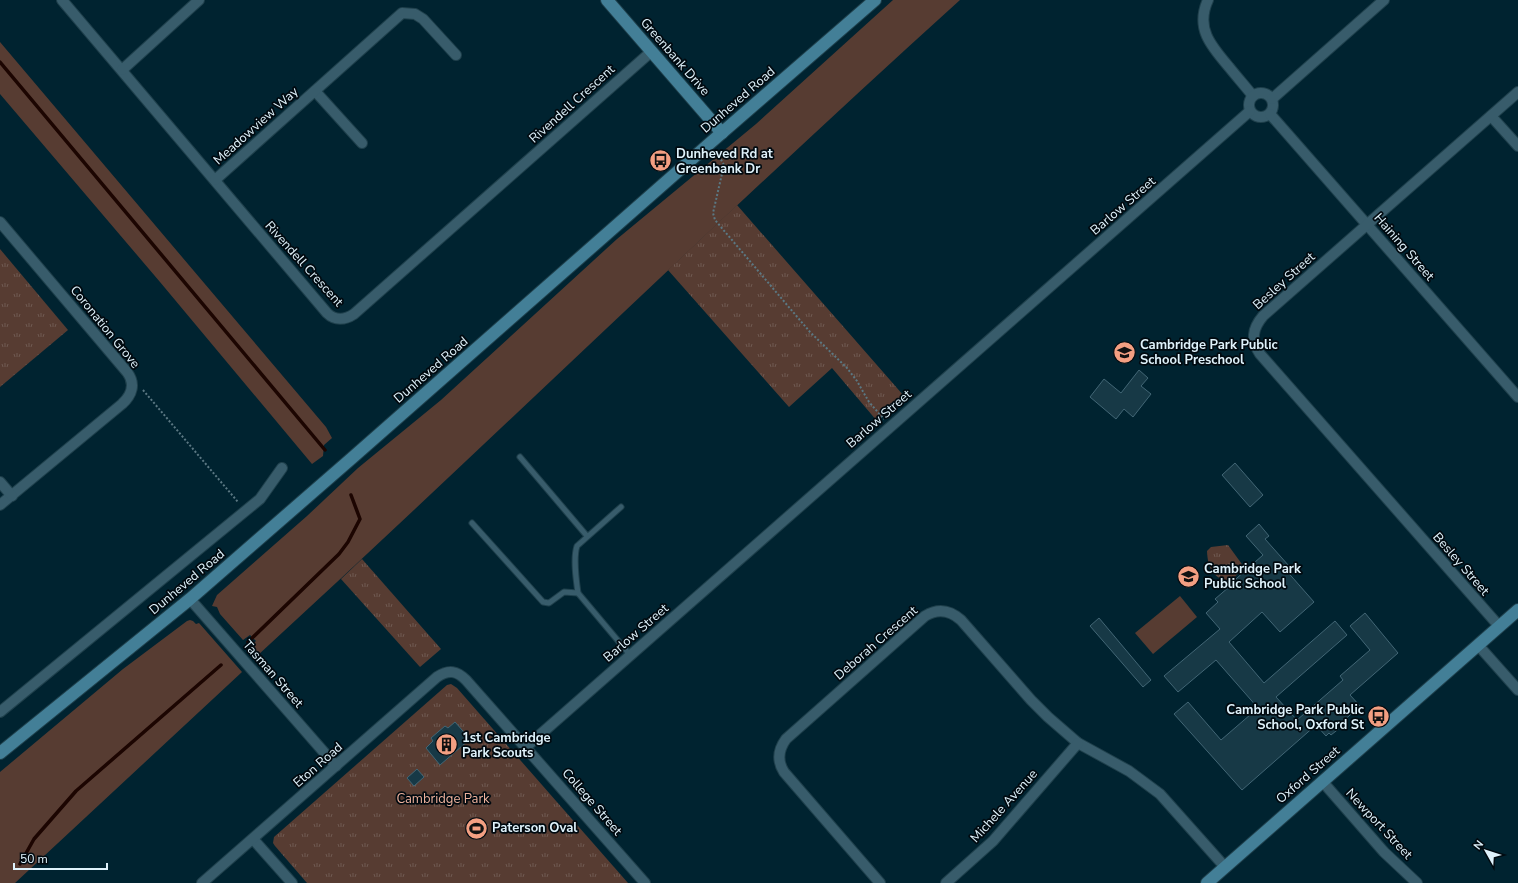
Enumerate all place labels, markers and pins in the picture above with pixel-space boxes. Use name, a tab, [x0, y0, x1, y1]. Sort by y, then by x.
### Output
place label: Dunheved Rd at Greenbank Dr	[676, 145, 774, 178]
bus stop icon: Dunheved Rd at Greenbank Dr	[647, 148, 673, 174]
place label: Cambridge Park Public School Preschool	[1140, 336, 1278, 369]
school or university icon: Cambridge Park Public School Preschool	[1111, 339, 1137, 365]
place label: Cambridge Park Public School	[1204, 560, 1302, 593]
school or university icon: Cambridge Park Public School	[1175, 563, 1201, 589]
place label: Cambridge Park Public School, Oxford St	[1226, 701, 1365, 734]
bus stop icon: Cambridge Park Public School, Oxford St	[1366, 704, 1392, 730]
place label: 1st Cambridge Park Scouts	[462, 729, 551, 762]
building icon: 1st Cambridge Park Scouts	[433, 732, 459, 758]
sports icon: Paterson Oval	[463, 815, 489, 841]
place label: Paterson Oval	[492, 819, 578, 837]

